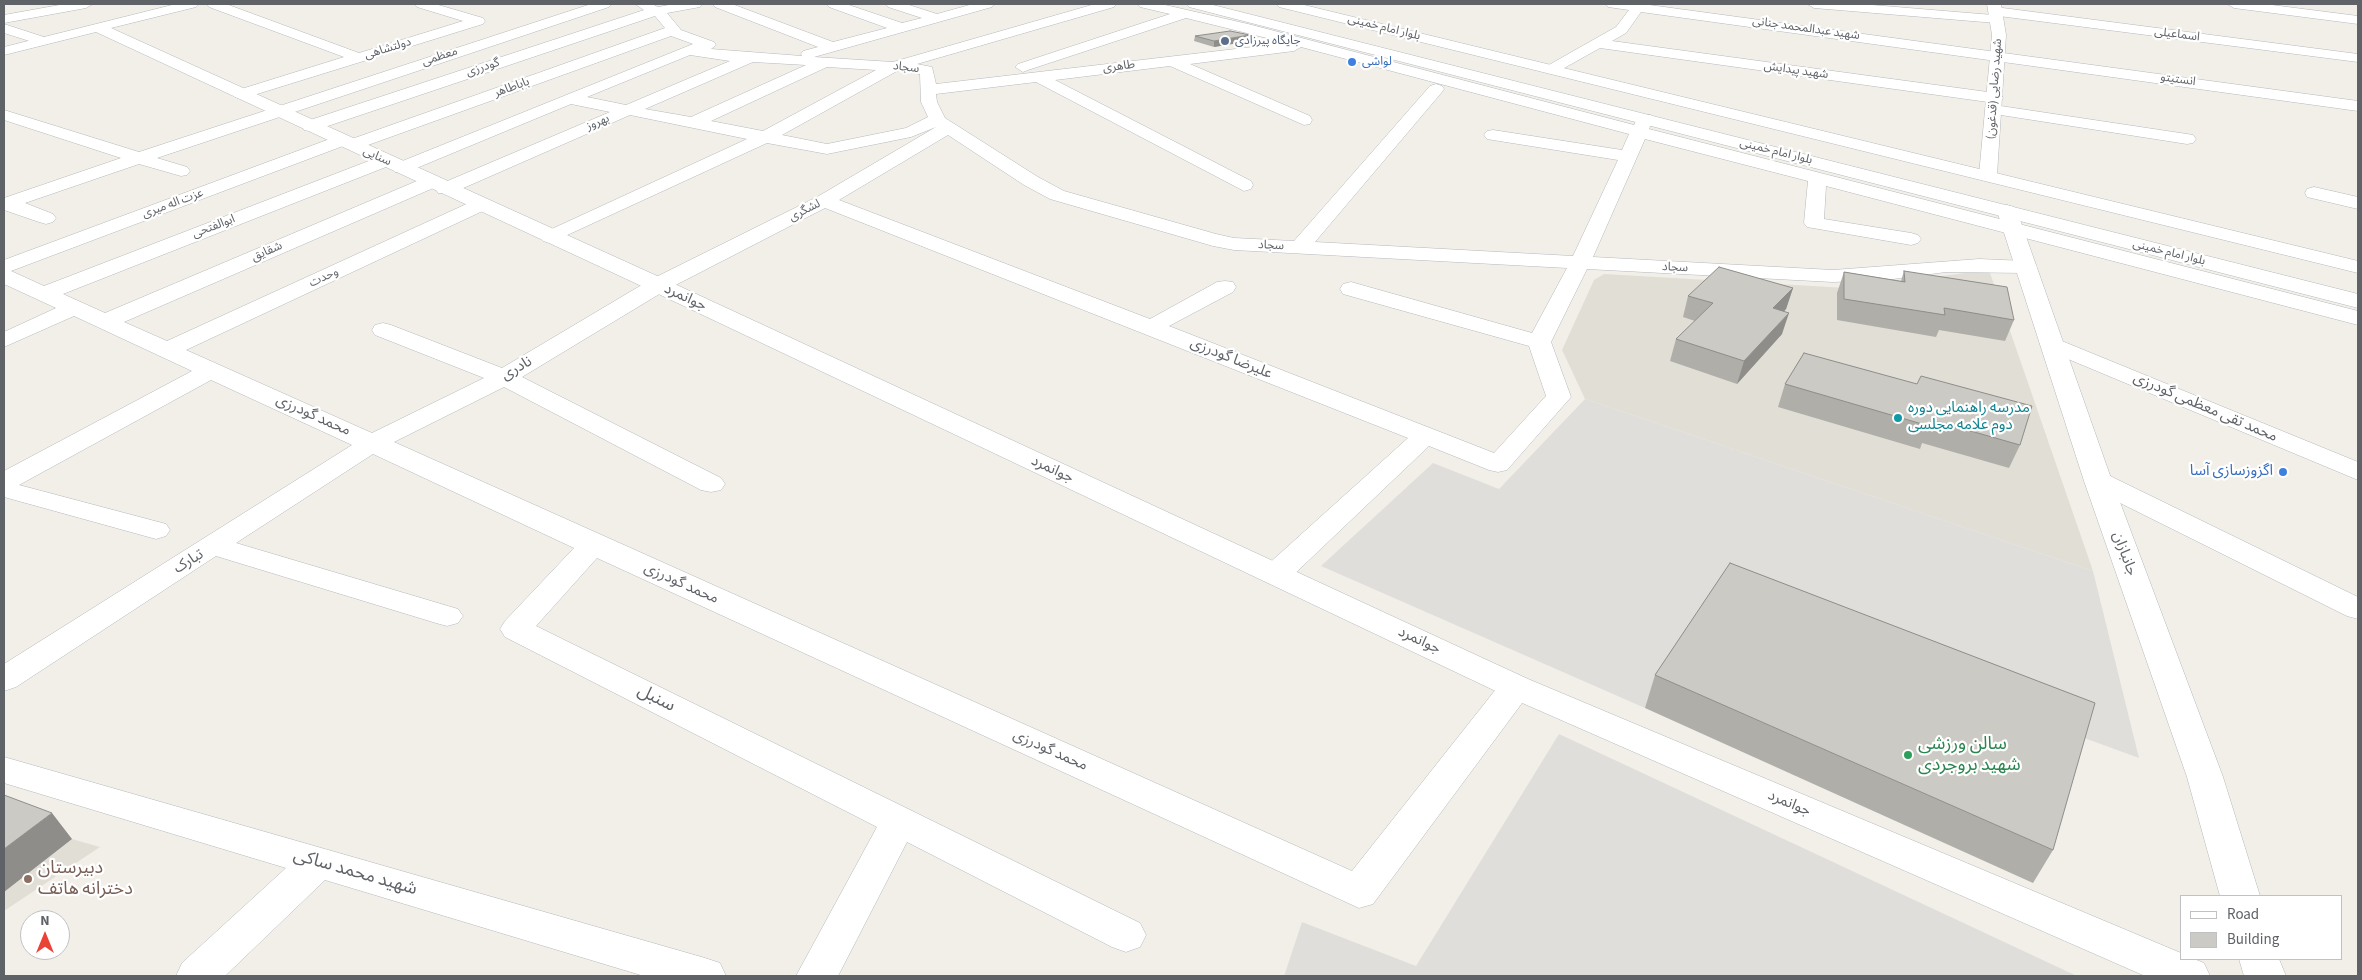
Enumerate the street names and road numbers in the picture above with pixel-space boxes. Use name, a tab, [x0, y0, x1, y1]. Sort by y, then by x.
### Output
street label: بلوار امام خمینی	[1346, 12, 1422, 44]
street label: شهید عبدالمحمد جنانی	[1751, 14, 1861, 44]
street label: اسماعیلی	[2153, 25, 2201, 45]
street label: دولتشاهی	[363, 35, 413, 63]
street label: (قدغون) شهید رضایی	[1984, 38, 2006, 140]
street label: معظمی	[420, 44, 460, 70]
street label: گودرزی	[464, 56, 502, 80]
street label: طاهری	[1102, 58, 1136, 76]
street label: سجاد	[892, 59, 920, 77]
street label: شهید پیدایش	[1763, 59, 1829, 83]
street label: انستیتو	[2159, 70, 2197, 90]
street label: باباطاهر	[492, 75, 532, 101]
street label: بهروز	[584, 112, 612, 134]
street label: بلوار امام خمینی	[1738, 136, 1814, 168]
street label: سنایی	[361, 144, 393, 170]
street label: عزت اله میری	[140, 186, 206, 222]
street label: لشگری	[787, 197, 823, 225]
street label: ابوالفتحی	[191, 212, 237, 242]
street label: بلوار امام خمینی	[2131, 237, 2207, 269]
street label: سجاد	[1258, 238, 1284, 254]
street label: شقایق	[249, 239, 285, 265]
street label: سجاد	[1662, 260, 1688, 276]
street label: وحدت	[307, 265, 341, 291]
street label: جوانمرد	[661, 280, 709, 316]
street label: علیرضا گودرزی	[1187, 334, 1275, 384]
street label: نادری	[498, 353, 536, 385]
street label: محمد تقی معظمی گودرزی	[2130, 369, 2280, 447]
street label: محمد گودرزی	[273, 392, 353, 440]
street label: جوانمرد	[1028, 452, 1076, 488]
street label: جانبازان	[2108, 529, 2140, 579]
street label: تبارک	[171, 546, 207, 578]
street label: محمد گودرزی	[641, 560, 721, 608]
street label: جوانمرد	[1395, 623, 1443, 659]
street label: سنبل	[633, 680, 679, 718]
street label: محمد گودرزی	[1010, 727, 1090, 775]
street label: جوانمرد	[1765, 787, 1813, 821]
street label: شهید محمد ساکی	[291, 845, 419, 901]

